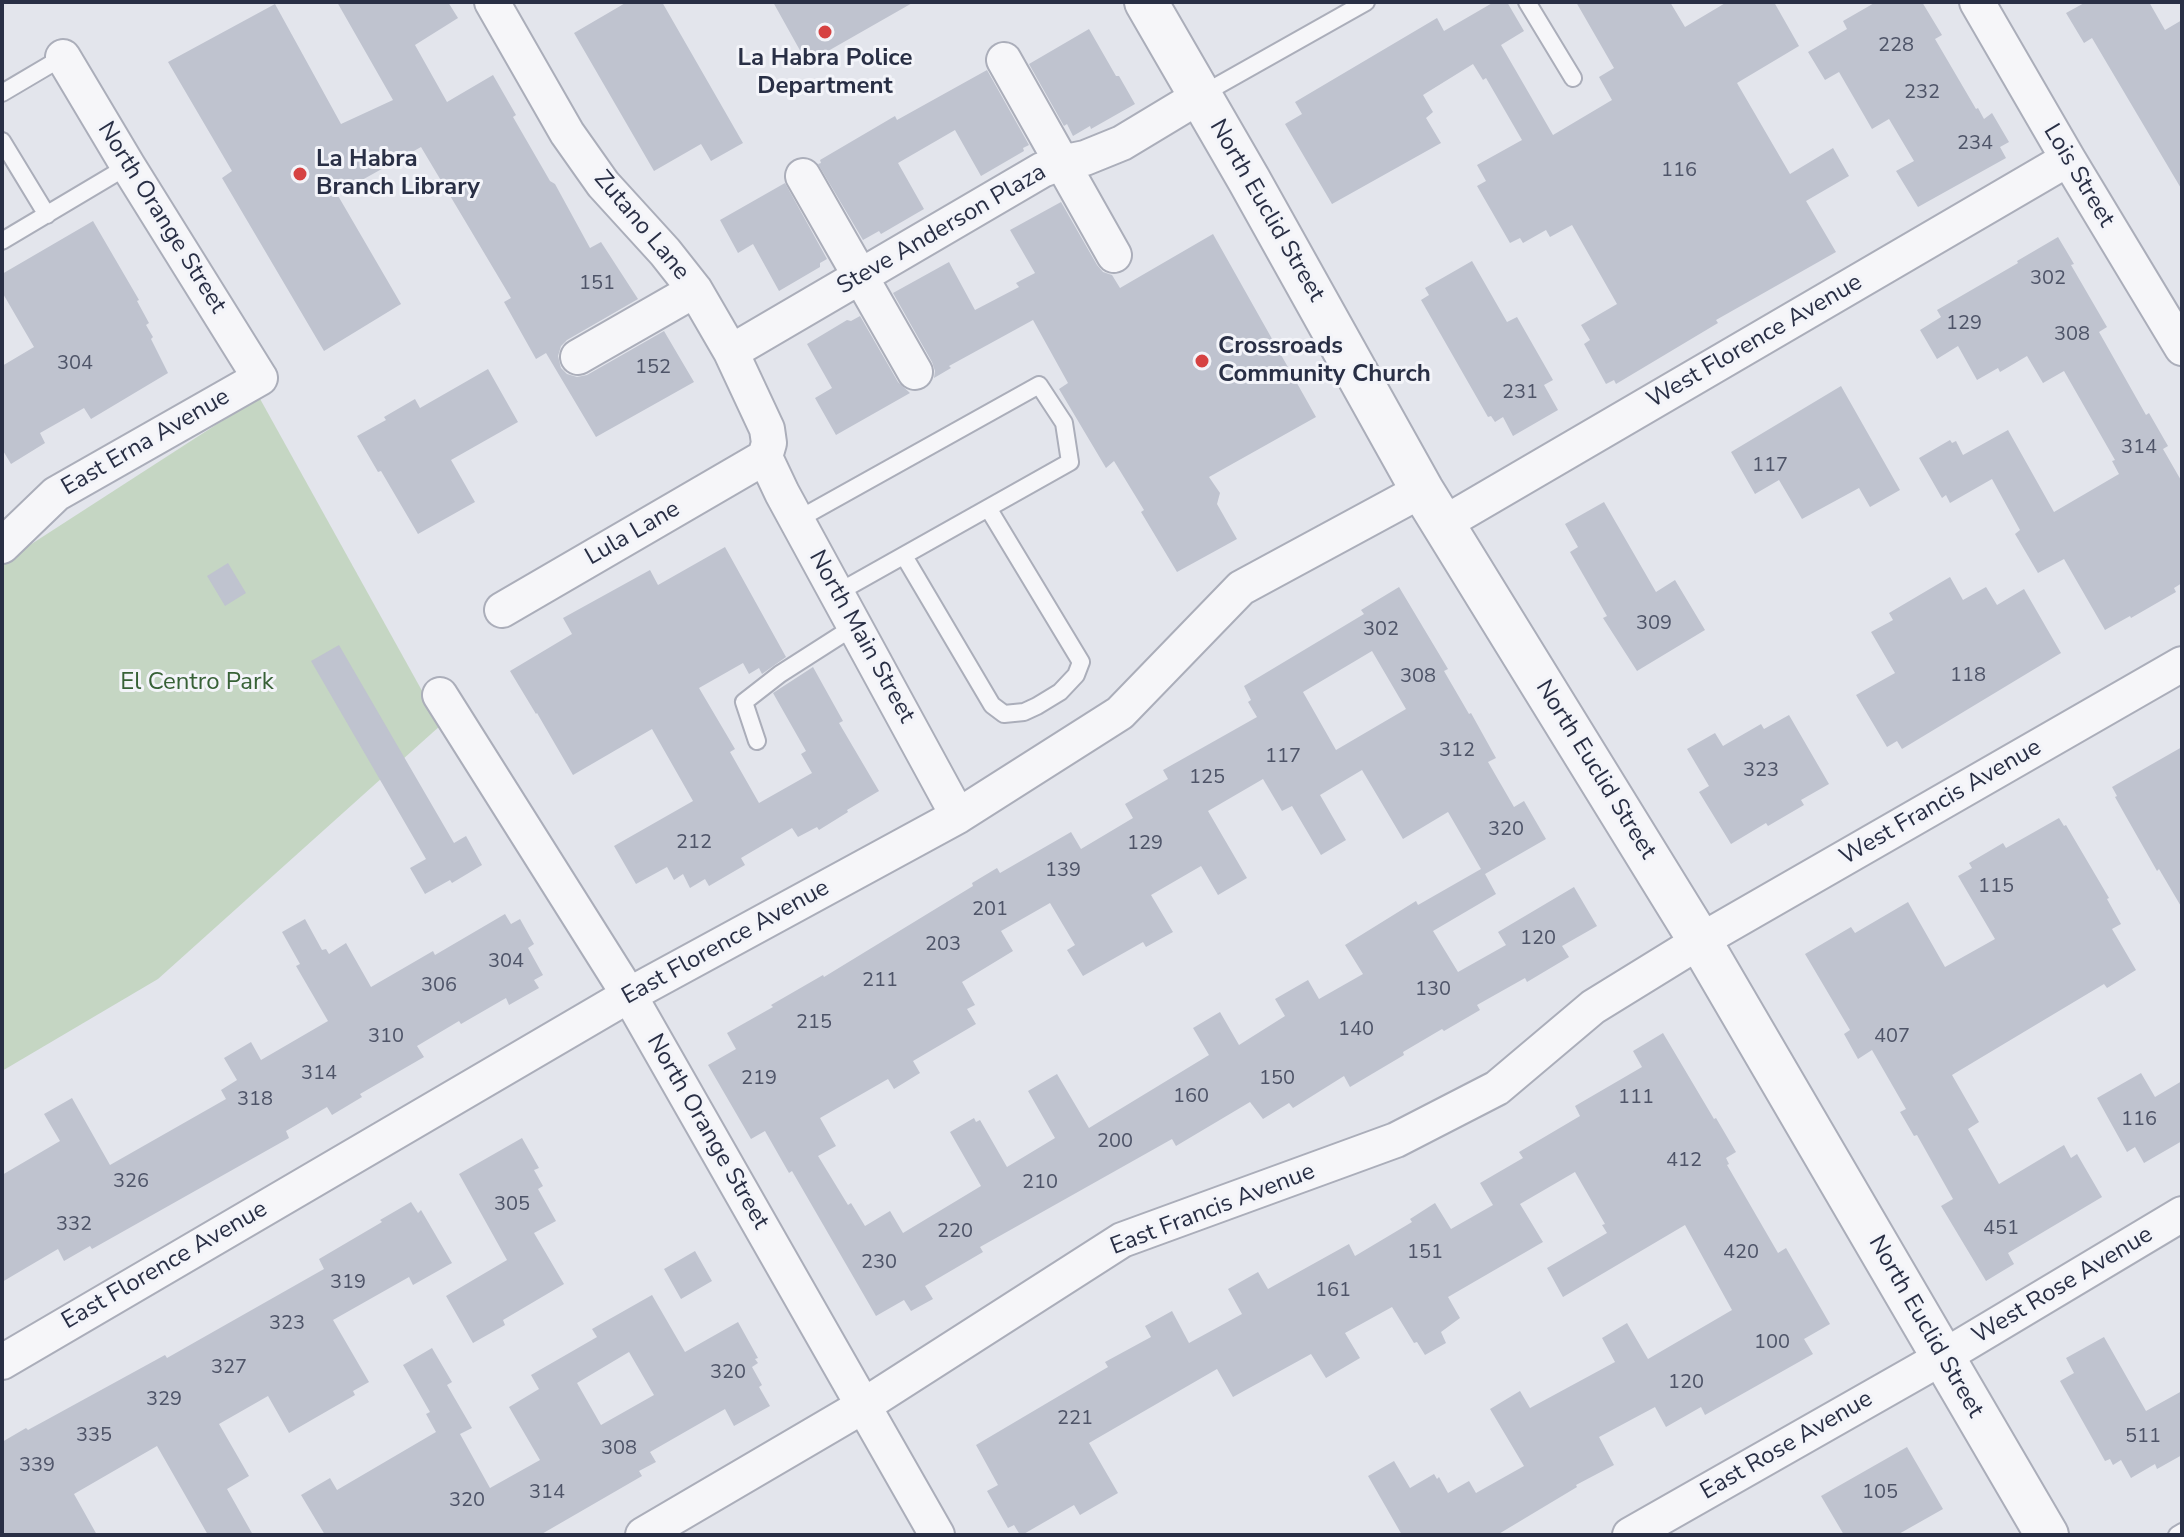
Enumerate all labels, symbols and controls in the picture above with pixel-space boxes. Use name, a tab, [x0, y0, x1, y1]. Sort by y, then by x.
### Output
marker: La Habra Police Department	[816, 23, 834, 41]
house number: 228	[1878, 34, 1914, 58]
place label: La Habra Police Department	[738, 45, 912, 101]
house number: 232	[1904, 81, 1940, 105]
street label: North Euclid Street	[1202, 115, 1330, 307]
street label: North Orange Street	[90, 117, 232, 319]
street label: Lois Street	[2036, 119, 2120, 233]
house number: 234	[1957, 132, 1993, 156]
place label: La Habra Branch Library	[316, 146, 480, 202]
street label: Steve Anderson Plaza	[832, 158, 1052, 302]
house number: 116	[1661, 159, 1697, 183]
marker: La Habra Branch Library	[291, 165, 309, 183]
street label: Zutano Lane	[587, 166, 695, 286]
house number: 302	[2030, 267, 2066, 291]
street label: West Florence Avenue	[1642, 269, 1868, 415]
house number: 151	[579, 272, 615, 296]
house number: 129	[1946, 312, 1982, 336]
house number: 308	[2054, 323, 2090, 347]
place label: Crossroads Community Church	[1218, 333, 1431, 389]
house number: 304	[57, 352, 93, 376]
marker: Crossroads Community Church	[1193, 352, 1211, 370]
house number: 152	[635, 356, 671, 380]
house number: 231	[1502, 381, 1538, 405]
street label: East Erna Avenue	[57, 383, 235, 503]
house number: 314	[2121, 436, 2157, 460]
house number: 117	[1752, 454, 1788, 478]
street label: Lula Lane	[581, 495, 685, 573]
street label: North Main Street	[802, 546, 920, 728]
house number: 309	[1636, 612, 1672, 636]
house number: 302	[1363, 618, 1399, 642]
house number: 118	[1950, 664, 1986, 688]
house number: 308	[1400, 665, 1436, 689]
park label: El Centro Park	[120, 669, 274, 697]
street label: North Euclid Street	[1528, 675, 1662, 865]
street label: West Francis Avenue	[1835, 734, 2047, 872]
house number: 312	[1439, 739, 1475, 763]
house number: 117	[1265, 745, 1301, 769]
house number: 323	[1743, 759, 1779, 783]
house number: 125	[1189, 766, 1225, 790]
house number: 320	[1488, 818, 1524, 842]
house number: 212	[676, 831, 712, 855]
house number: 129	[1127, 832, 1163, 856]
house number: 139	[1045, 859, 1081, 883]
street label: East Florence Avenue	[617, 874, 835, 1012]
house number: 115	[1978, 875, 2014, 899]
house number: 201	[972, 898, 1008, 922]
house number: 120	[1520, 927, 1556, 951]
house number: 203	[925, 933, 961, 957]
house number: 304	[488, 950, 524, 974]
house number: 211	[862, 969, 898, 993]
house number: 306	[421, 974, 457, 998]
house number: 130	[1415, 978, 1451, 1002]
house number: 215	[796, 1011, 832, 1035]
house number: 140	[1338, 1018, 1374, 1042]
house number: 310	[368, 1025, 404, 1049]
house number: 407	[1874, 1025, 1910, 1049]
street label: North Orange Street	[639, 1029, 775, 1235]
house number: 314	[301, 1062, 337, 1086]
house number: 219	[741, 1067, 777, 1091]
house number: 150	[1259, 1067, 1295, 1091]
house number: 160	[1173, 1085, 1209, 1109]
house number: 111	[1618, 1086, 1654, 1110]
house number: 318	[237, 1088, 273, 1112]
house number: 116	[2121, 1108, 2157, 1132]
house number: 200	[1097, 1130, 1133, 1154]
house number: 412	[1666, 1149, 1702, 1173]
street label: East Francis Avenue	[1107, 1158, 1319, 1262]
house number: 326	[113, 1170, 149, 1194]
house number: 210	[1022, 1171, 1058, 1195]
house number: 305	[494, 1193, 530, 1217]
street label: East Florence Avenue	[57, 1195, 273, 1337]
house number: 332	[56, 1213, 92, 1237]
house number: 451	[1983, 1217, 2019, 1241]
house number: 220	[937, 1220, 973, 1244]
street label: West Rose Avenue	[1968, 1221, 2158, 1351]
street label: North Euclid Street	[1861, 1231, 1989, 1423]
house number: 151	[1407, 1241, 1443, 1265]
house number: 420	[1723, 1241, 1759, 1265]
house number: 230	[861, 1251, 897, 1275]
house number: 319	[330, 1271, 366, 1295]
house number: 161	[1315, 1279, 1351, 1303]
house number: 323	[269, 1312, 305, 1336]
house number: 100	[1754, 1331, 1790, 1355]
house number: 327	[211, 1356, 247, 1380]
house number: 320	[710, 1361, 746, 1385]
house number: 120	[1668, 1371, 1704, 1395]
street label: East Rose Avenue	[1696, 1385, 1878, 1507]
house number: 329	[146, 1388, 182, 1412]
house number: 221	[1057, 1407, 1093, 1431]
house number: 335	[76, 1424, 112, 1448]
house number: 511	[2125, 1425, 2161, 1449]
house number: 308	[601, 1437, 637, 1461]
house number: 339	[19, 1454, 55, 1478]
house number: 314	[529, 1481, 565, 1505]
house number: 105	[1862, 1481, 1898, 1505]
house number: 320	[449, 1489, 485, 1513]

